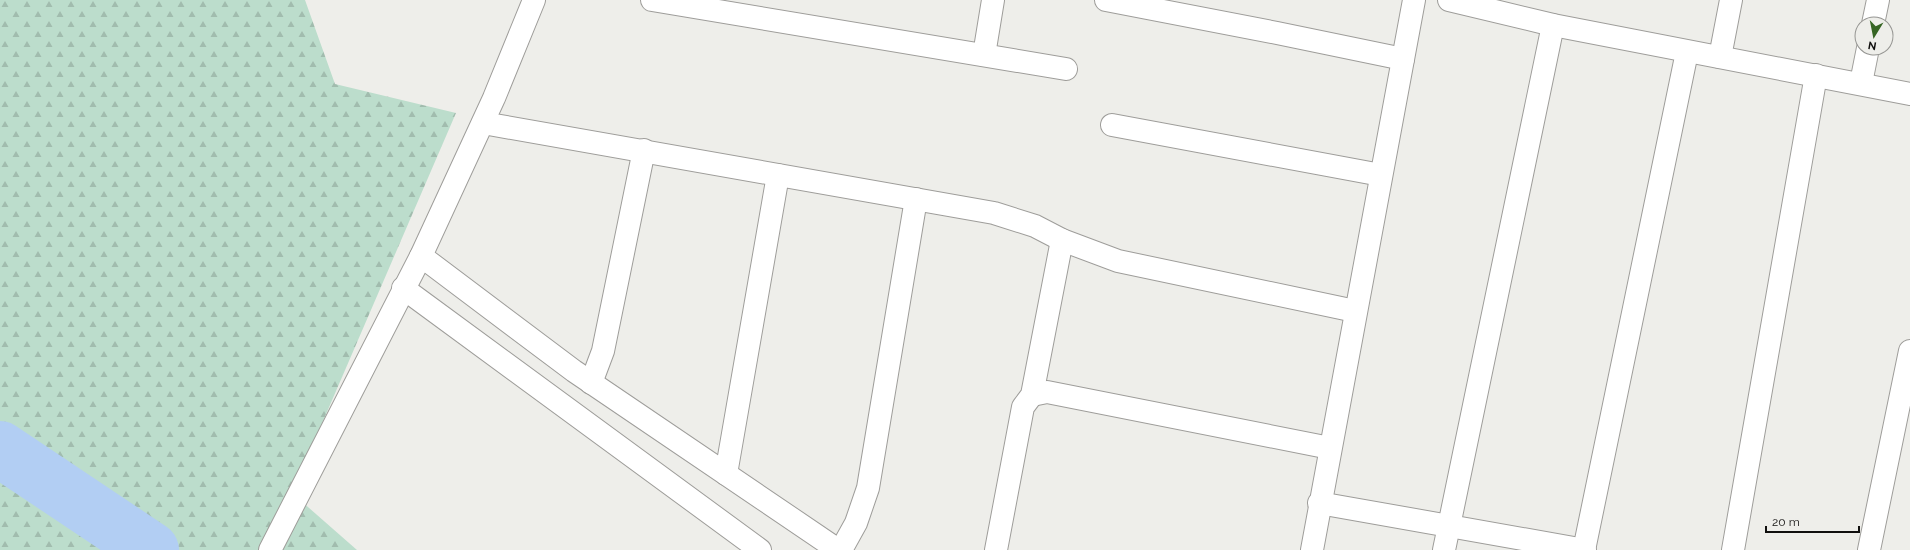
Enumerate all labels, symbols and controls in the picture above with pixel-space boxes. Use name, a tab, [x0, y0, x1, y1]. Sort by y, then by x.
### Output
north arrow	[1854, 16, 1894, 56]
text: N	[1867, 38, 1878, 52]
scale bar	[1766, 508, 1859, 534]
text: 20 m	[1772, 515, 1800, 529]

